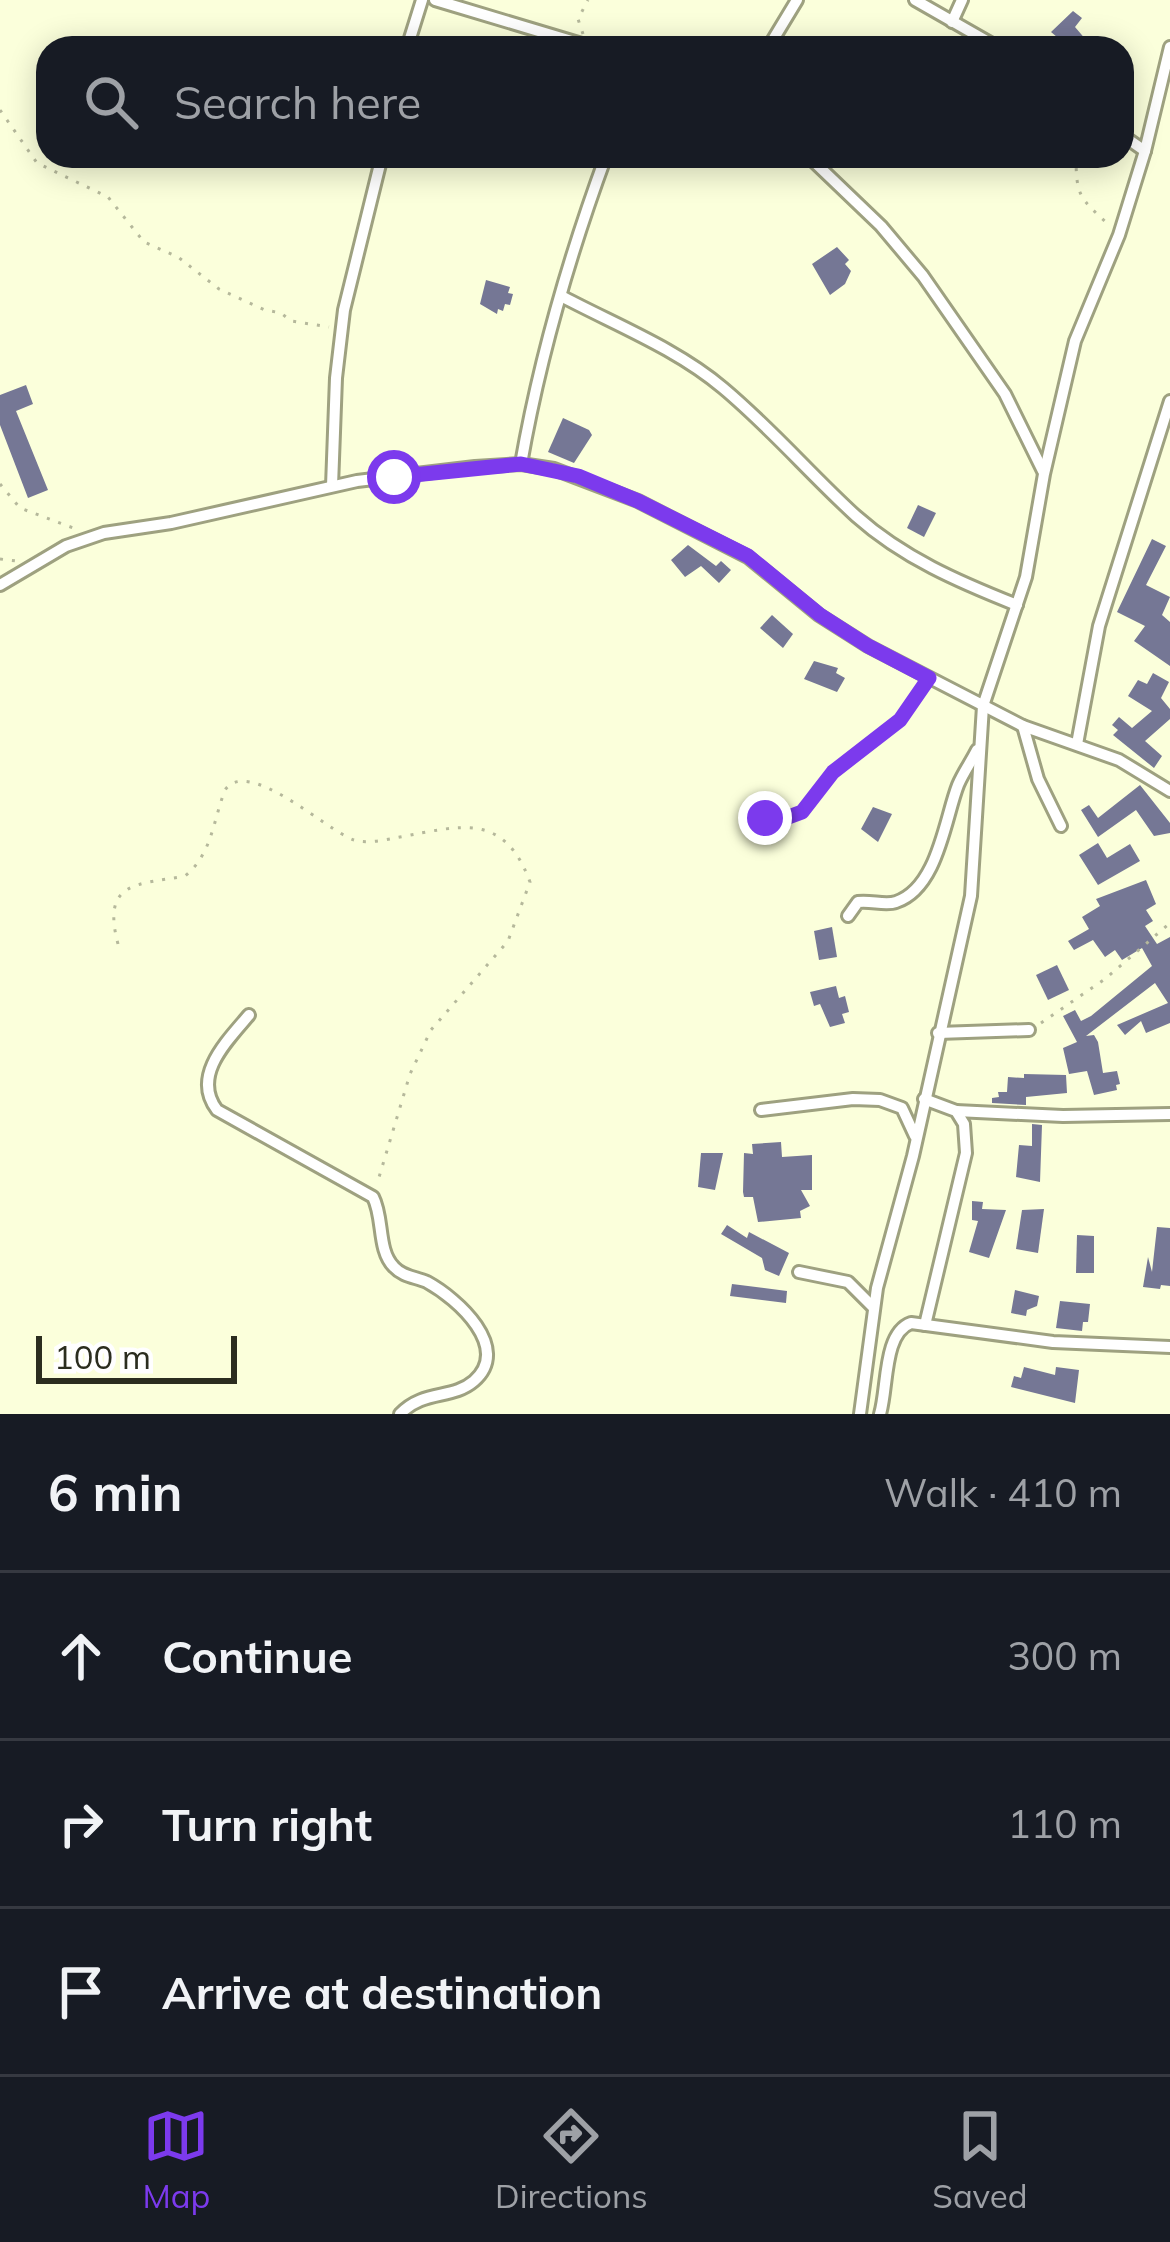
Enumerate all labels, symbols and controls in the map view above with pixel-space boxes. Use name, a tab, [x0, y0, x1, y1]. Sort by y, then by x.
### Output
search box	[36, 36, 1134, 168]
icon: search	[78, 69, 144, 135]
text: Search here	[174, 74, 421, 130]
route start	[367, 450, 421, 504]
route end	[738, 791, 792, 845]
scale bar	[36, 1330, 237, 1383]
text: 100 m	[54, 1336, 151, 1377]
text: 6 min	[48, 1460, 183, 1524]
text: Walk · 410 m	[884, 1468, 1122, 1517]
icon: ahead	[48, 1623, 114, 1689]
text: Continue	[162, 1628, 352, 1684]
text: 300 m	[1007, 1631, 1122, 1680]
icon: right	[48, 1791, 114, 1857]
text: Turn right	[162, 1796, 372, 1852]
text: 110 m	[1007, 1799, 1122, 1848]
icon: arrive	[48, 1959, 114, 2025]
text: Arrive at destination	[162, 1964, 602, 2020]
tab: Map	[142, 2103, 210, 2216]
tab: Directions	[495, 2103, 648, 2216]
tab: Saved	[932, 2103, 1028, 2216]

